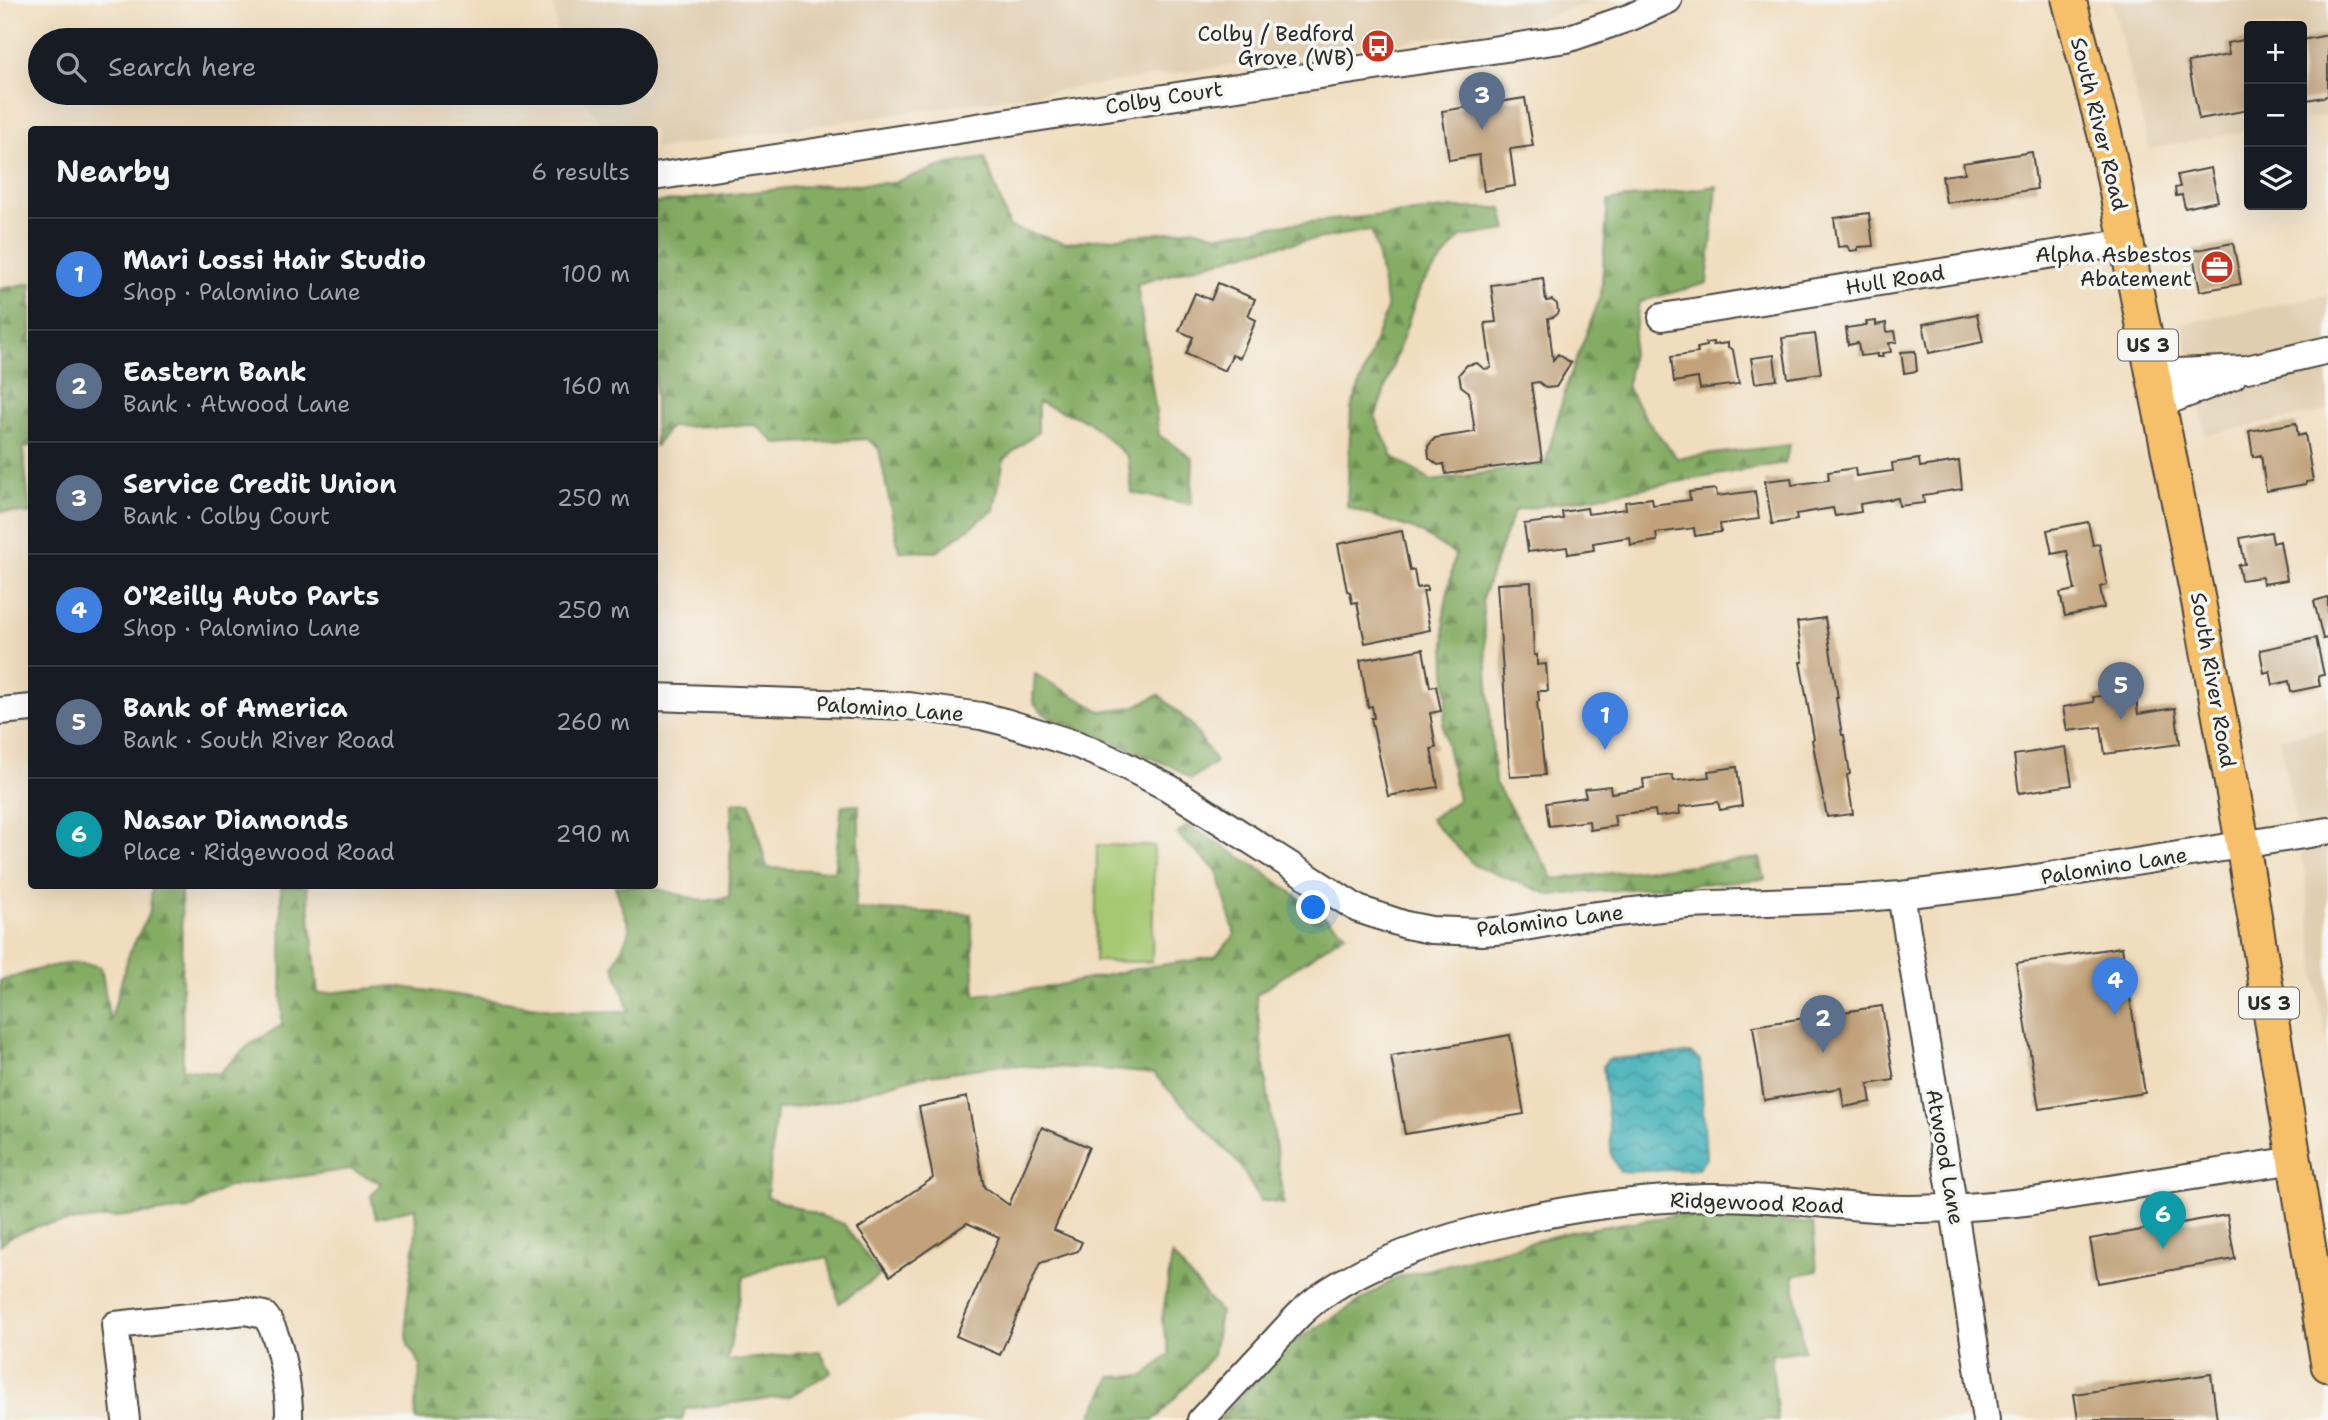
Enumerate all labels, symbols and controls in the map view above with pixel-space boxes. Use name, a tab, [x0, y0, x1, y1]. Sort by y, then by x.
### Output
place label: Colby / Bedford Grove (WB)	[1197, 20, 1354, 72]
map controls	[2244, 21, 2307, 210]
button: +	[2244, 21, 2307, 84]
bus stop icon: Colby / Bedford Grove (WB)	[1359, 27, 1397, 65]
search box	[28, 28, 658, 105]
street label: South River Road	[2064, 34, 2134, 214]
icon: search	[52, 48, 90, 86]
text: Search here	[108, 49, 257, 84]
pin: 3	[1459, 72, 1505, 130]
street label: Colby Court	[1103, 75, 1225, 121]
button: −	[2244, 84, 2307, 147]
button: layers	[2244, 147, 2307, 210]
text: Nearby	[56, 151, 171, 192]
text: 6 results	[531, 157, 630, 187]
place label: Alpha Asbestos Abatement	[2035, 241, 2192, 293]
text: Mari Lossi Hair Studio	[123, 242, 426, 277]
office icon: Alpha Asbestos Abatement	[2198, 248, 2236, 286]
street label: Hull Road	[1843, 258, 1947, 302]
text: 1	[74, 259, 84, 289]
text: 100 m	[561, 259, 630, 289]
text: Shop · Palomino Lane	[123, 277, 361, 307]
road number: US 3	[2118, 330, 2178, 360]
text: Eastern Bank	[123, 354, 307, 389]
text: 2	[71, 371, 87, 401]
text: 160 m	[562, 371, 630, 401]
text: Bank · Atwood Lane	[123, 389, 350, 419]
text: Service Credit Union	[123, 466, 397, 501]
text: 3	[71, 483, 87, 513]
text: 250 m	[557, 483, 630, 513]
text: Bank · Colby Court	[123, 501, 330, 531]
text: O'Reilly Auto Parts	[123, 578, 380, 613]
street label: South River Road	[2184, 590, 2242, 770]
text: 4	[71, 595, 87, 625]
text: 250 m	[557, 595, 630, 625]
text: Shop · Palomino Lane	[123, 613, 361, 643]
pin: 5	[2098, 662, 2144, 720]
text: Bank of America	[123, 690, 348, 725]
street label: Palomino Lane	[815, 690, 965, 728]
pin: 1	[1582, 692, 1628, 750]
text: 5	[72, 707, 86, 737]
text: 260 m	[556, 707, 630, 737]
text: Bank · South River Road	[123, 725, 395, 755]
text: Nasar Diamonds	[123, 802, 348, 837]
text: 6	[71, 819, 87, 849]
text: 290 m	[556, 819, 630, 849]
text: Place · Ridgewood Road	[123, 837, 395, 867]
street label: Palomino Lane	[2039, 841, 2189, 891]
your location	[1296, 890, 1330, 924]
street label: Palomino Lane	[1475, 898, 1625, 944]
pin: 4	[2092, 957, 2138, 1015]
road number: US 3	[2239, 987, 2299, 1018]
pin: 2	[1800, 995, 1846, 1053]
street label: Atwood Lane	[1919, 1087, 1971, 1227]
street label: Ridgewood Road	[1669, 1186, 1845, 1220]
pin: 6	[2140, 1191, 2186, 1249]

